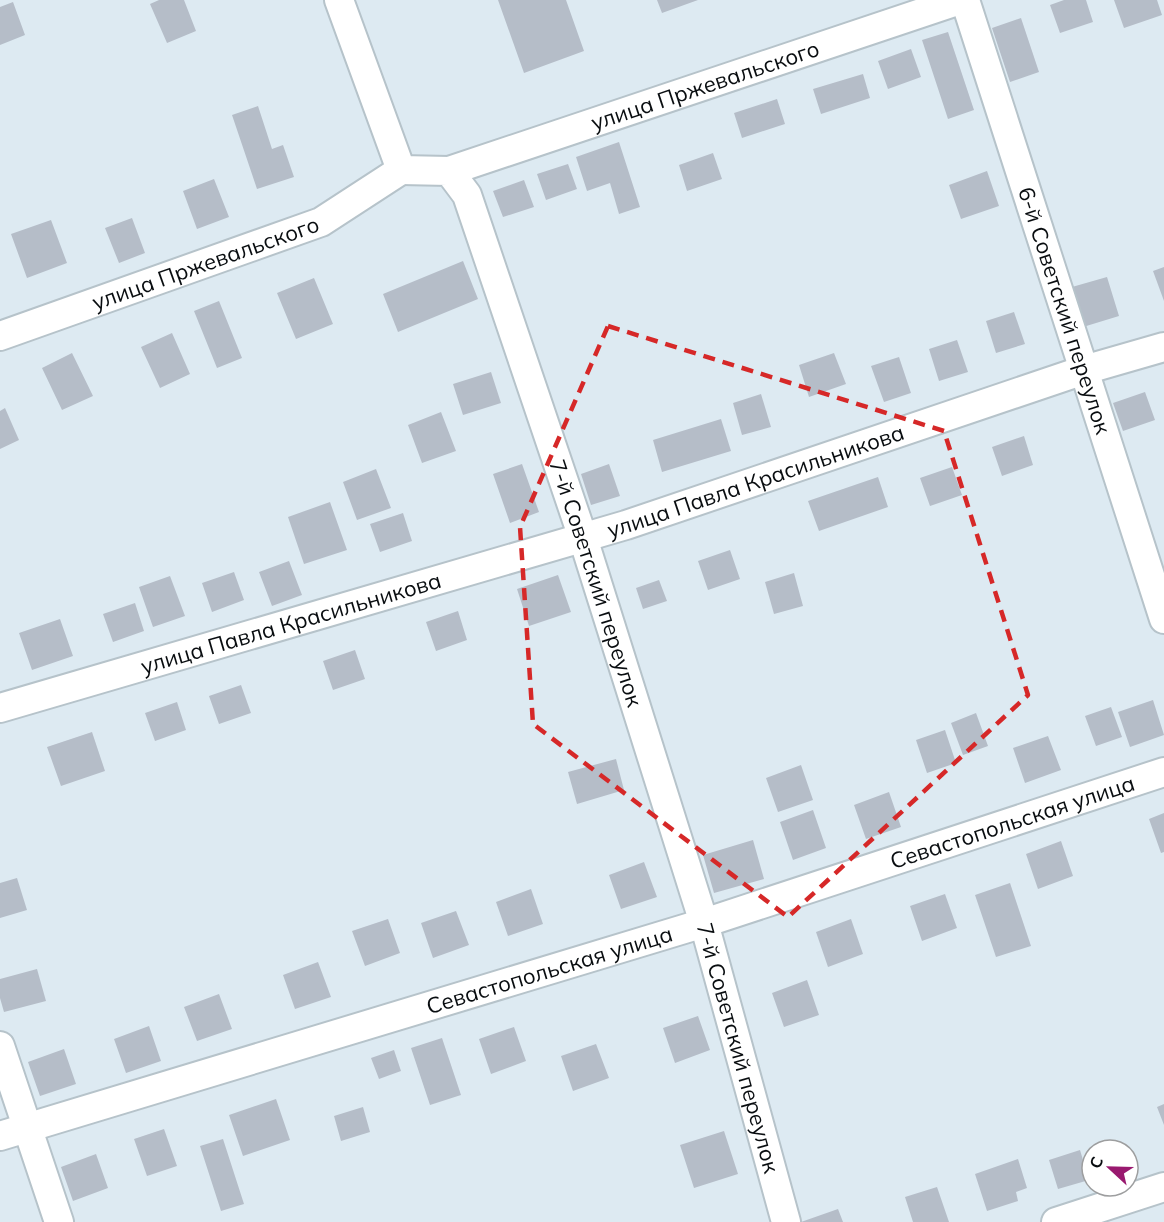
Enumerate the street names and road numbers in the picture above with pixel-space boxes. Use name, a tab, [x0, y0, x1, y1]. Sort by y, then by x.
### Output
street label: улица Пржевальского	[587, 34, 823, 137]
street label: 6-й Советский переулок	[1012, 183, 1118, 438]
street label: улица Пржевальского	[88, 210, 323, 316]
street label: улица Павла Красильникова	[604, 418, 908, 544]
street label: 7-й Советский переулок	[543, 456, 649, 710]
street label: улица Павла Красильникова	[137, 566, 444, 680]
street label: Севастопольская улица	[886, 769, 1138, 875]
street label: Севастопольская улица	[423, 919, 676, 1020]
street label: 7-й Советский переулок	[691, 920, 786, 1176]

